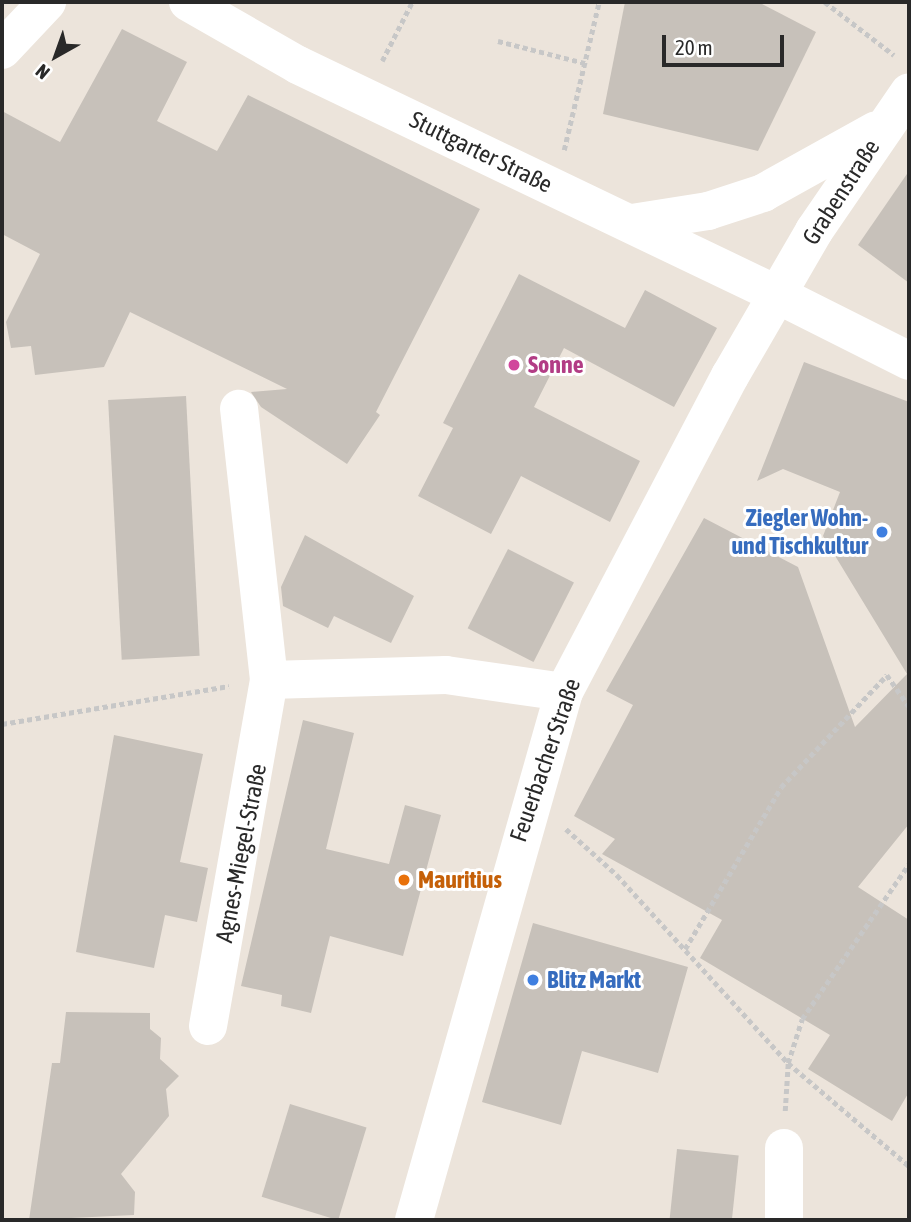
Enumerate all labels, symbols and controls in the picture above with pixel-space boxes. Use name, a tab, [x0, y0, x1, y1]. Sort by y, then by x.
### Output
north arrow	[21, 21, 91, 91]
scale bar	[666, 21, 788, 65]
text: 20 m	[675, 35, 713, 59]
text: N	[31, 60, 54, 84]
street label: Stuttgarter Straße	[405, 105, 557, 199]
street label: Grabenstraße	[796, 134, 886, 250]
place label: Sonne	[528, 351, 584, 379]
marker: Sonne	[506, 357, 522, 373]
place label: Ziegler Wohn- und Tischkultur	[731, 504, 868, 560]
marker: Ziegler Wohn- und Tischkultur	[874, 524, 890, 540]
street label: Feuerbacher Straße	[504, 675, 586, 845]
street label: Agnes-Miegel-Straße	[210, 761, 272, 945]
place label: Mauritius	[418, 866, 502, 894]
marker: Mauritius	[396, 872, 412, 888]
place label: Blitz Markt	[547, 966, 641, 994]
marker: Blitz Markt	[525, 972, 541, 988]

